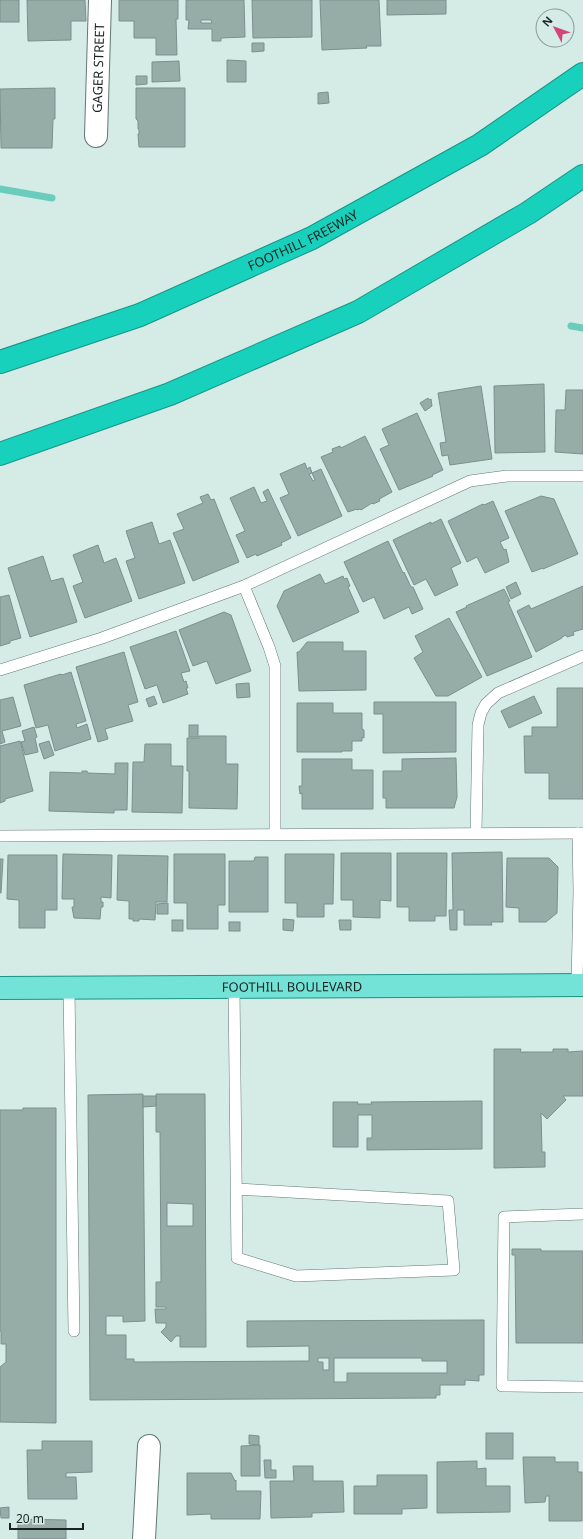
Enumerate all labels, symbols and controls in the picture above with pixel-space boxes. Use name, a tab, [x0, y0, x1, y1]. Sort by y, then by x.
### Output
north arrow	[535, 8, 575, 48]
text: N	[538, 13, 556, 29]
street label: GAGER STREET	[88, 22, 108, 113]
street label: FOOTHILL FREEWAY	[245, 205, 362, 275]
street label: FOOTHILL BOULEVARD	[222, 977, 362, 996]
scale bar	[10, 1505, 83, 1531]
text: 20 m	[16, 1510, 44, 1527]

